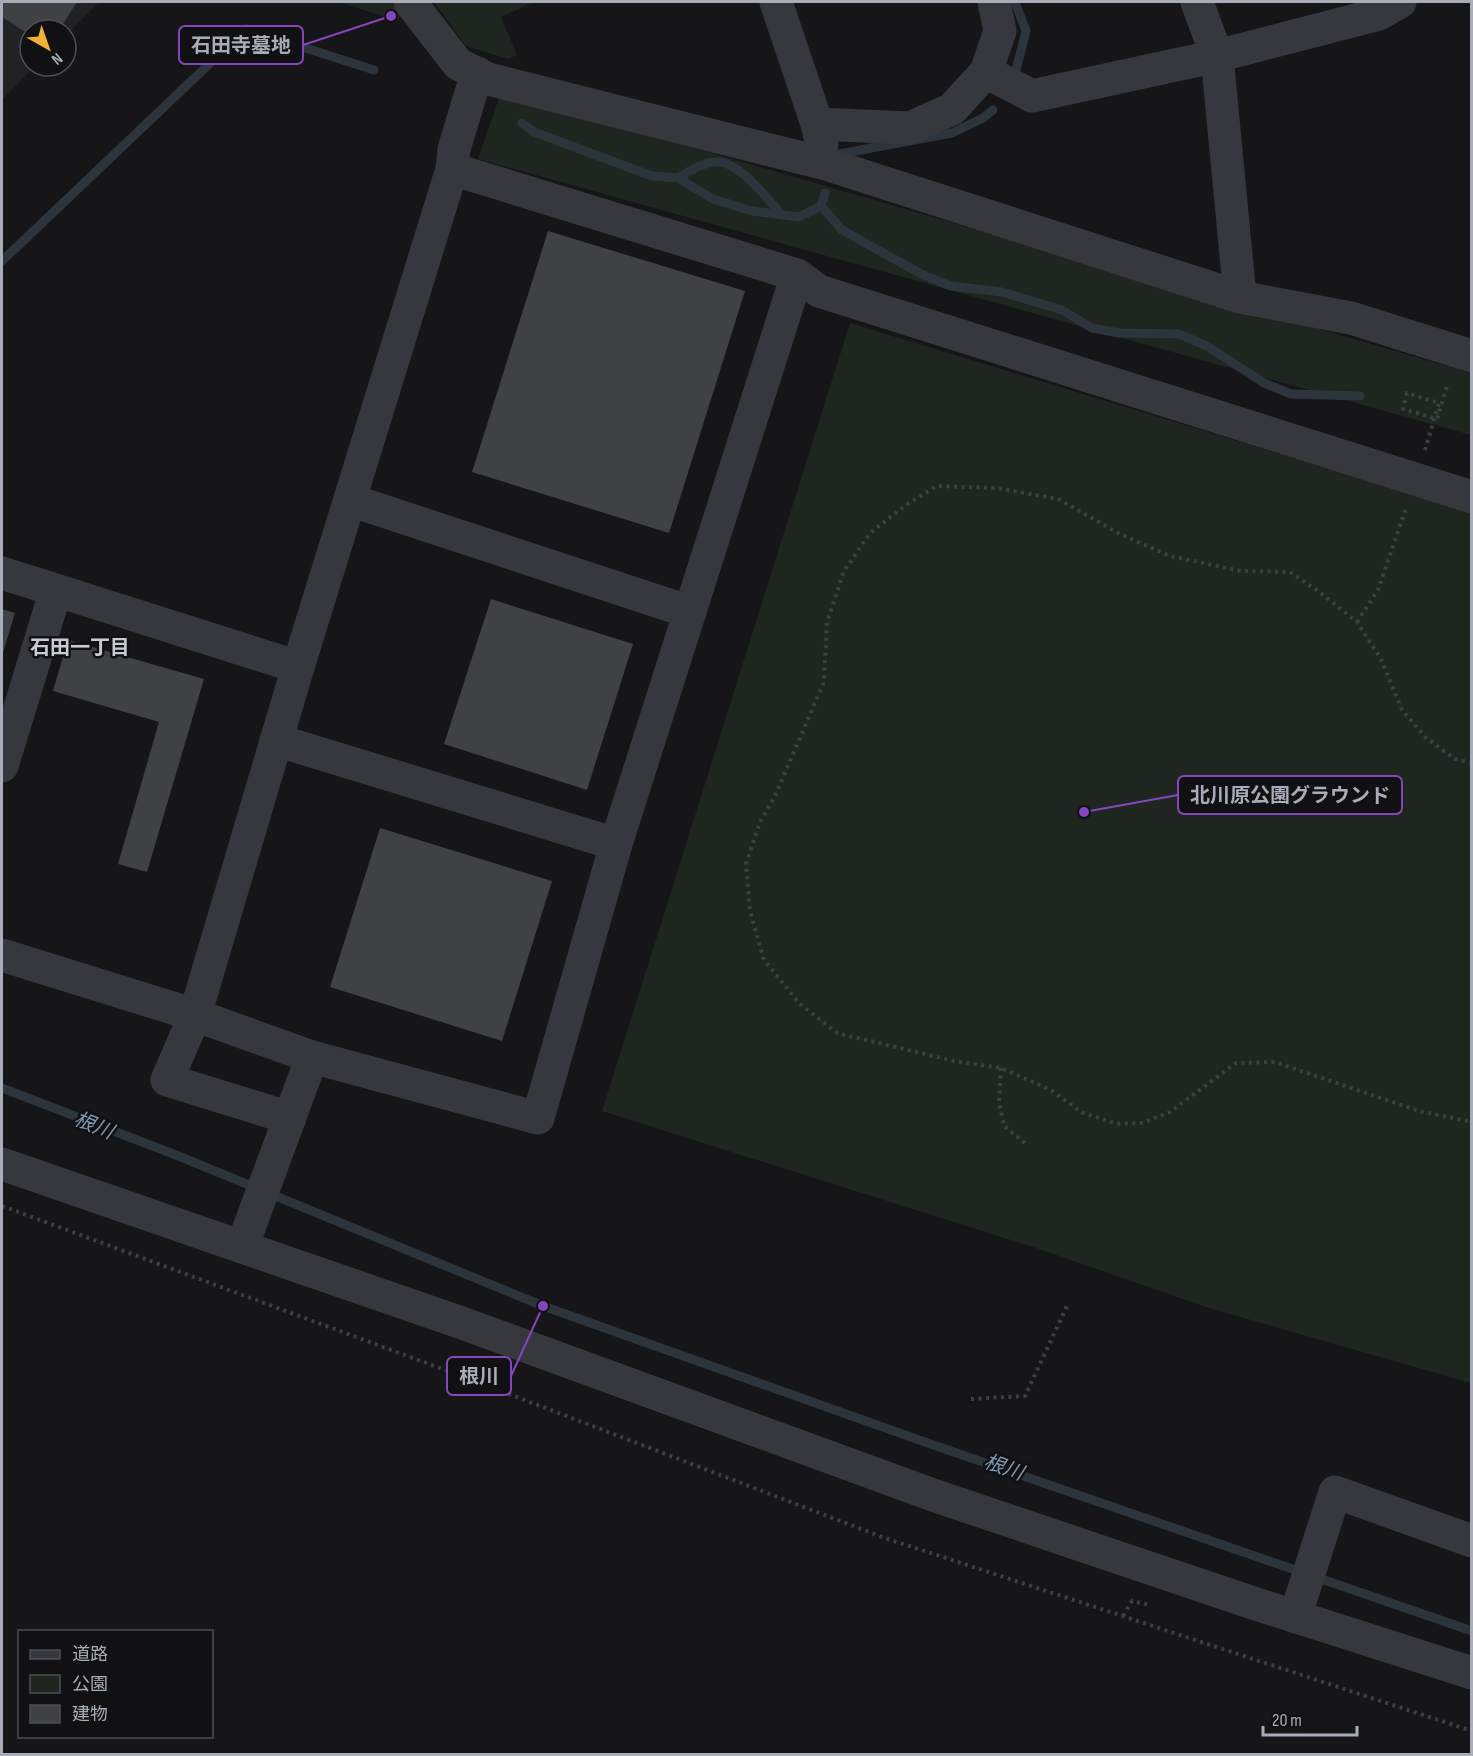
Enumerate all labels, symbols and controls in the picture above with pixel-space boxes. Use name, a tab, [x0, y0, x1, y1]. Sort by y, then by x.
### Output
north arrow	[18, 18, 78, 78]
callout: 石田寺墓地	[179, 26, 303, 64]
text: 石田寺墓地	[191, 34, 291, 58]
text: N	[47, 48, 66, 68]
district label: 石田一丁目	[30, 636, 130, 660]
callout: 北川原公園グラウンド	[1178, 776, 1402, 814]
text: 北川原公園グラウンド	[1190, 784, 1390, 808]
water label: 根川	[71, 1107, 119, 1145]
callout: 根川	[447, 1357, 511, 1395]
text: 根川	[459, 1365, 499, 1389]
water label: 根川	[981, 1450, 1028, 1486]
legend	[18, 1630, 213, 1738]
text: 道路	[72, 1644, 108, 1665]
text: 公園	[72, 1674, 108, 1695]
scale bar	[1263, 1699, 1358, 1737]
text: 建物	[72, 1704, 108, 1725]
text: 20 m	[1272, 1710, 1302, 1731]

